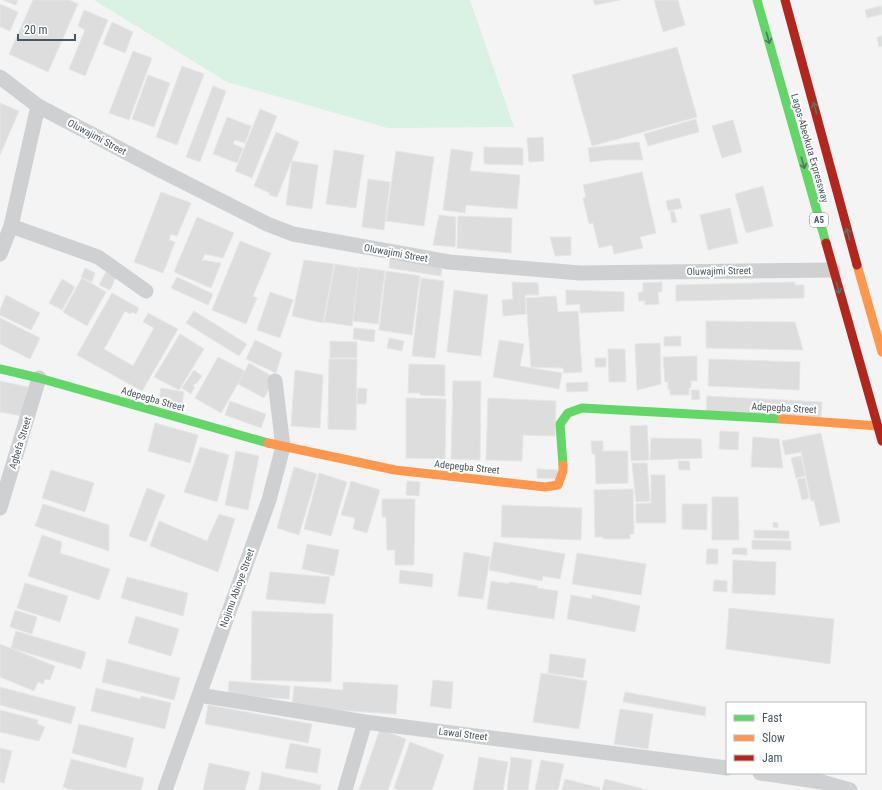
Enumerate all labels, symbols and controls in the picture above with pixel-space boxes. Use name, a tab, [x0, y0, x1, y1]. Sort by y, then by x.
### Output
scale bar	[18, 16, 75, 42]
text: 20 m	[24, 23, 48, 37]
one-way arrow	[764, 31, 772, 44]
street label: Lagos-Abeokuta Expressway	[789, 92, 831, 204]
one-way arrow	[811, 102, 818, 115]
street label: Oluwajimi Street	[66, 117, 128, 157]
one-way arrow	[800, 156, 807, 169]
road number: A5	[810, 213, 828, 227]
one-way arrow	[844, 228, 851, 241]
street label: Oluwajimi Street	[363, 242, 429, 264]
street label: Oluwajimi Street	[687, 265, 751, 277]
one-way arrow	[835, 281, 842, 294]
street label: Adepegba Street	[120, 385, 186, 413]
street label: Adepegba Street	[751, 401, 817, 415]
street label: Agbefa Street	[7, 416, 33, 470]
street label: Adepegba Street	[434, 458, 500, 476]
street label: Nojimu Abioye Street	[218, 547, 256, 629]
legend	[726, 702, 866, 774]
text: Fast	[762, 711, 783, 725]
street label: Lawal Street	[438, 726, 488, 742]
text: Slow	[762, 731, 785, 745]
text: Jam	[762, 751, 783, 765]

